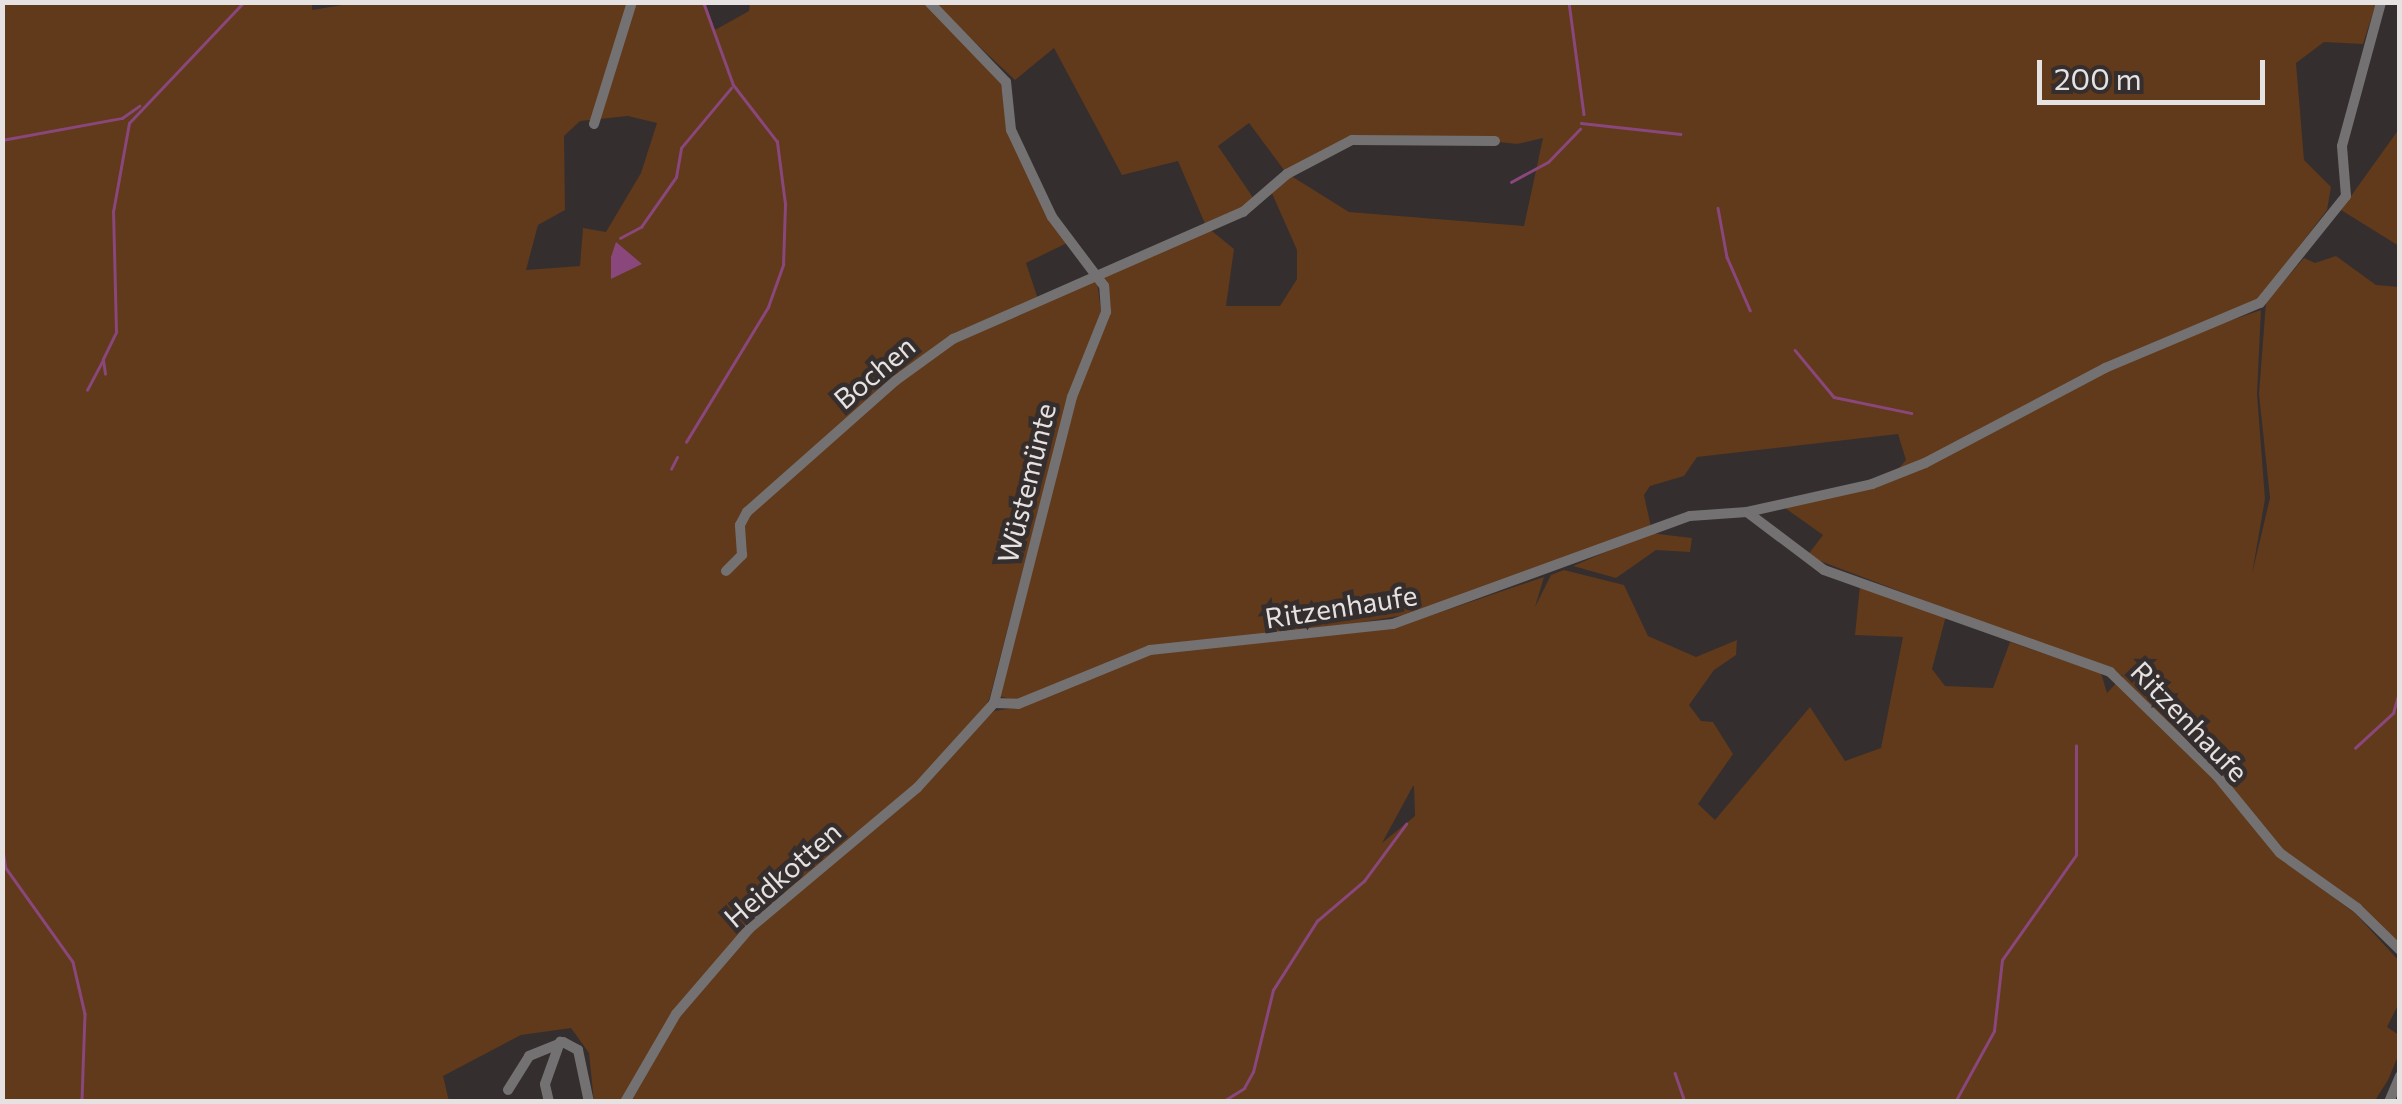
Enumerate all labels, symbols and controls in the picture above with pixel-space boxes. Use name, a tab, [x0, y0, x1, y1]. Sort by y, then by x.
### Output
scale bar	[2042, 40, 2270, 102]
text: 200 m	[2054, 59, 2142, 96]
street label: Bochen	[827, 328, 921, 416]
street label: Wüstemünte	[990, 400, 1062, 566]
street label: Ritzenhaufe	[1263, 577, 1419, 635]
street label: Ritzenhaufe	[2125, 654, 2255, 788]
street label: Heidkotten	[717, 814, 847, 934]

